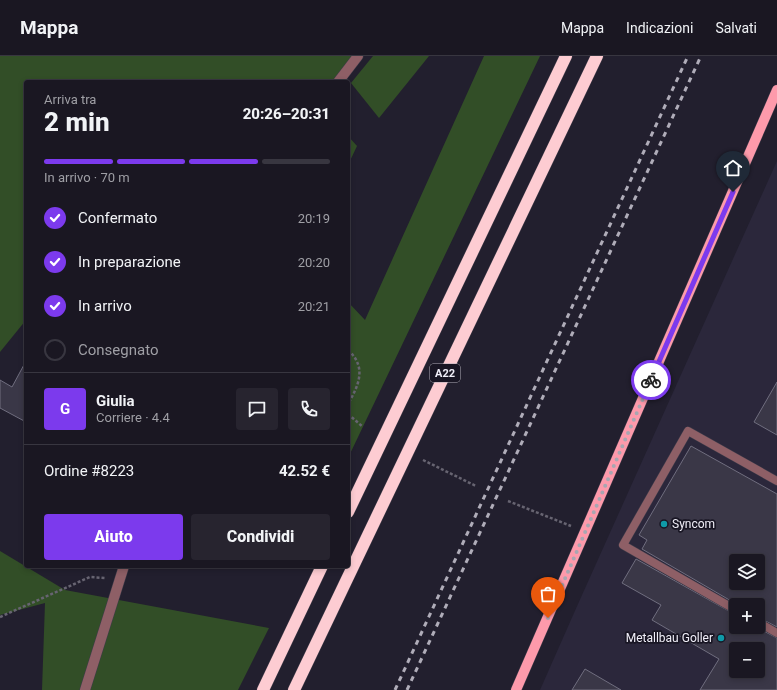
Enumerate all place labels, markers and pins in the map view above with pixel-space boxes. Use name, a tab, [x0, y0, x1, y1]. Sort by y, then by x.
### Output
pin	[716, 151, 750, 192]
place label: Syncom	[672, 517, 715, 531]
marker: Syncom	[659, 519, 669, 529]
pin	[531, 577, 565, 618]
place label: Metallbau Goller	[626, 631, 713, 645]
marker: Metallbau Goller	[716, 633, 726, 643]

